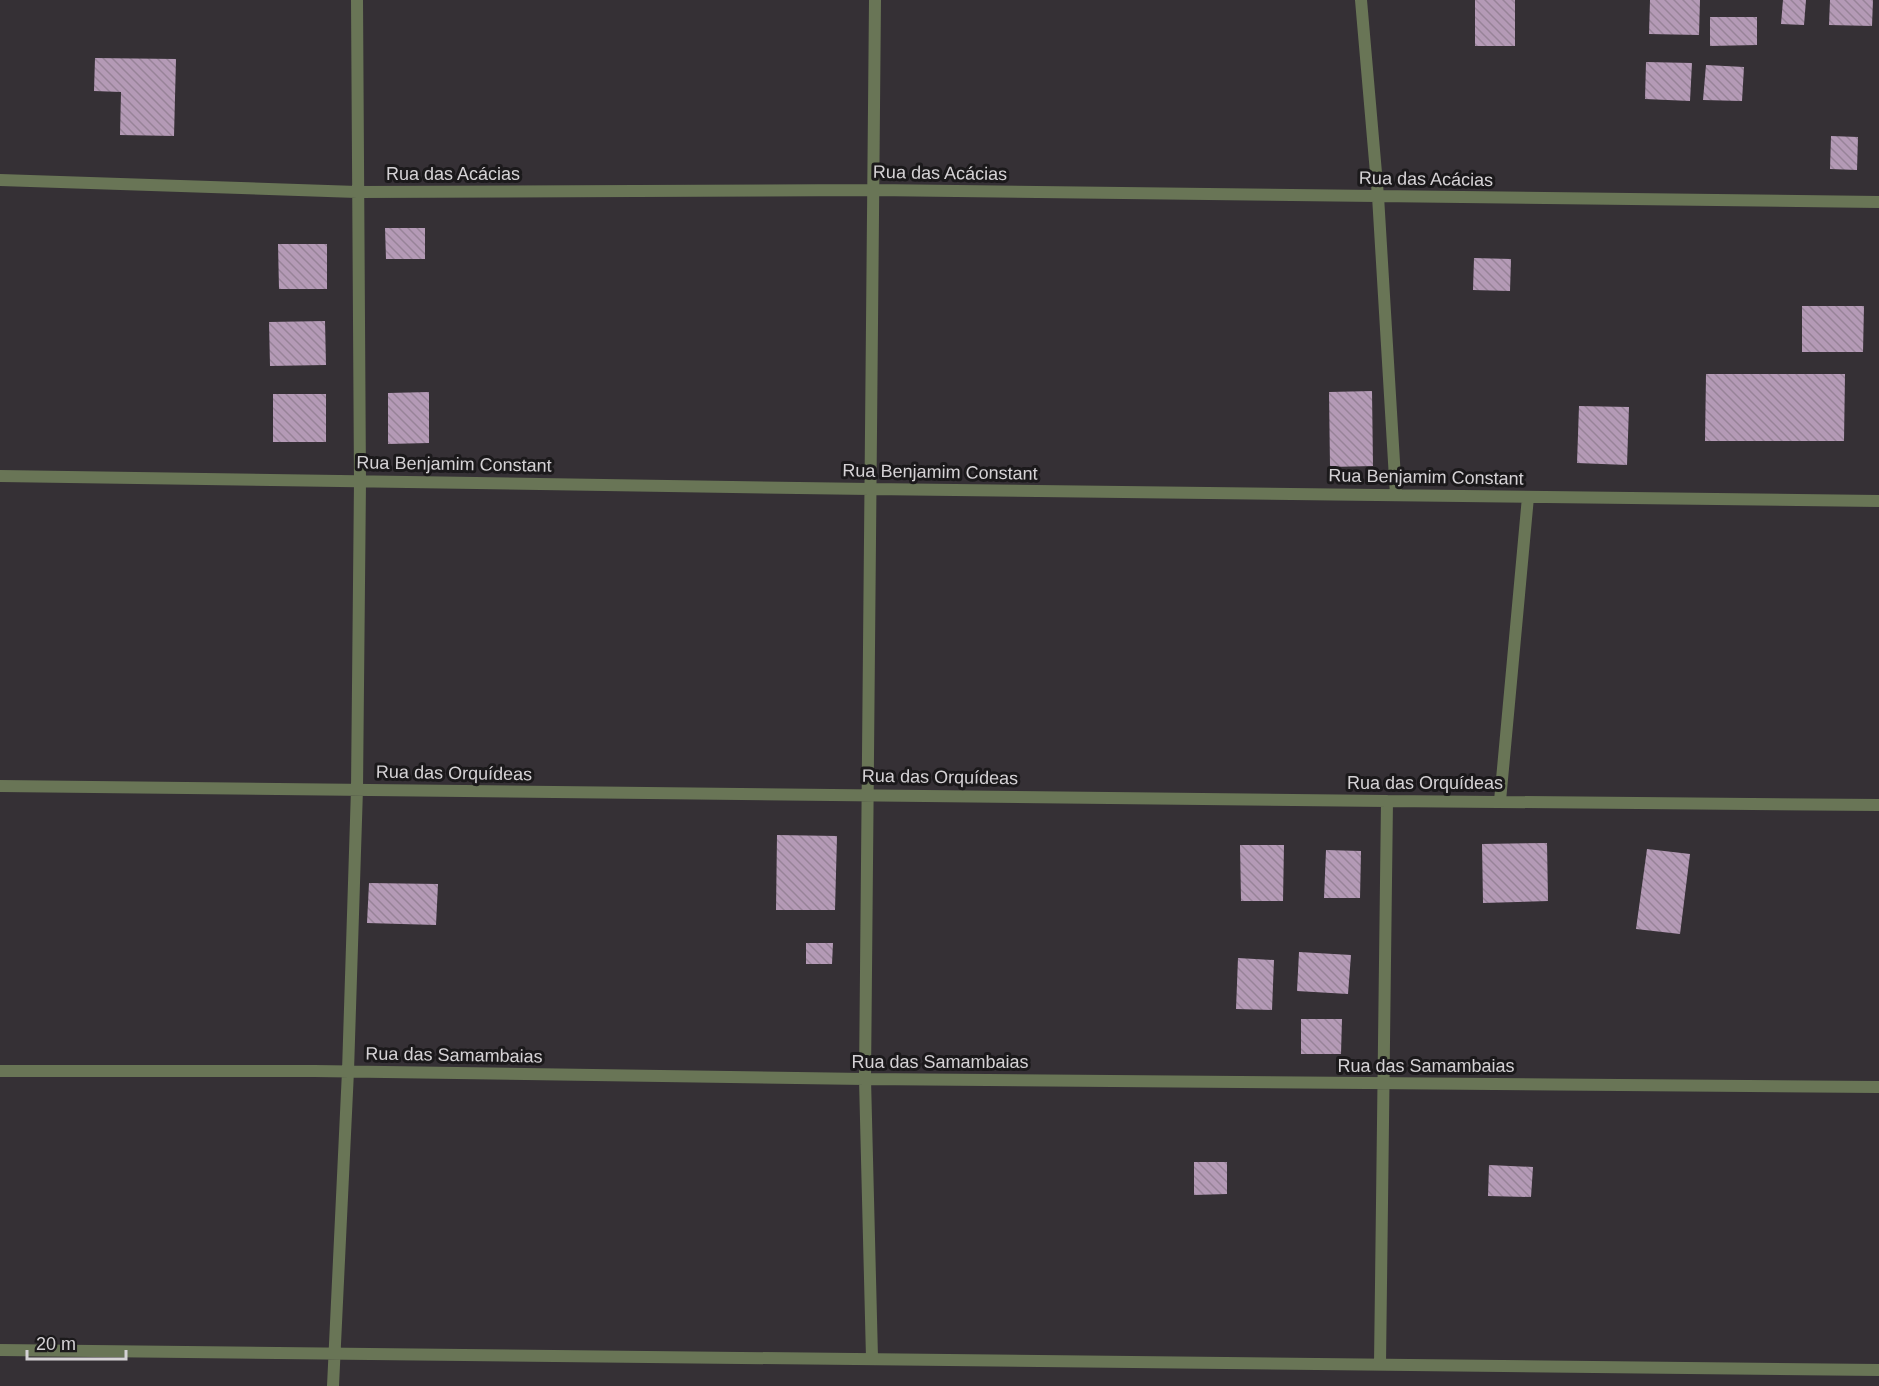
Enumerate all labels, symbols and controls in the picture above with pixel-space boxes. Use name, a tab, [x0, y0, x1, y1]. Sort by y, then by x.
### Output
street label: Rua das Acácias	[873, 162, 1007, 184]
street label: Rua das Acácias	[386, 164, 520, 184]
street label: Rua das Acácias	[1359, 168, 1493, 190]
street label: Rua Benjamim Constant	[356, 452, 552, 476]
street label: Rua Benjamim Constant	[842, 460, 1038, 484]
street label: Rua Benjamim Constant	[1328, 465, 1524, 489]
street label: Rua das Orquídeas	[376, 762, 532, 784]
street label: Rua das Orquídeas	[862, 766, 1018, 788]
street label: Rua das Orquídeas	[1347, 773, 1503, 793]
street label: Rua das Samambaias	[365, 1043, 543, 1067]
street label: Rua das Samambaias	[851, 1052, 1029, 1072]
street label: Rua das Samambaias	[1337, 1056, 1515, 1076]
scale bar	[27, 1323, 126, 1361]
text: 20 m	[36, 1334, 76, 1354]

